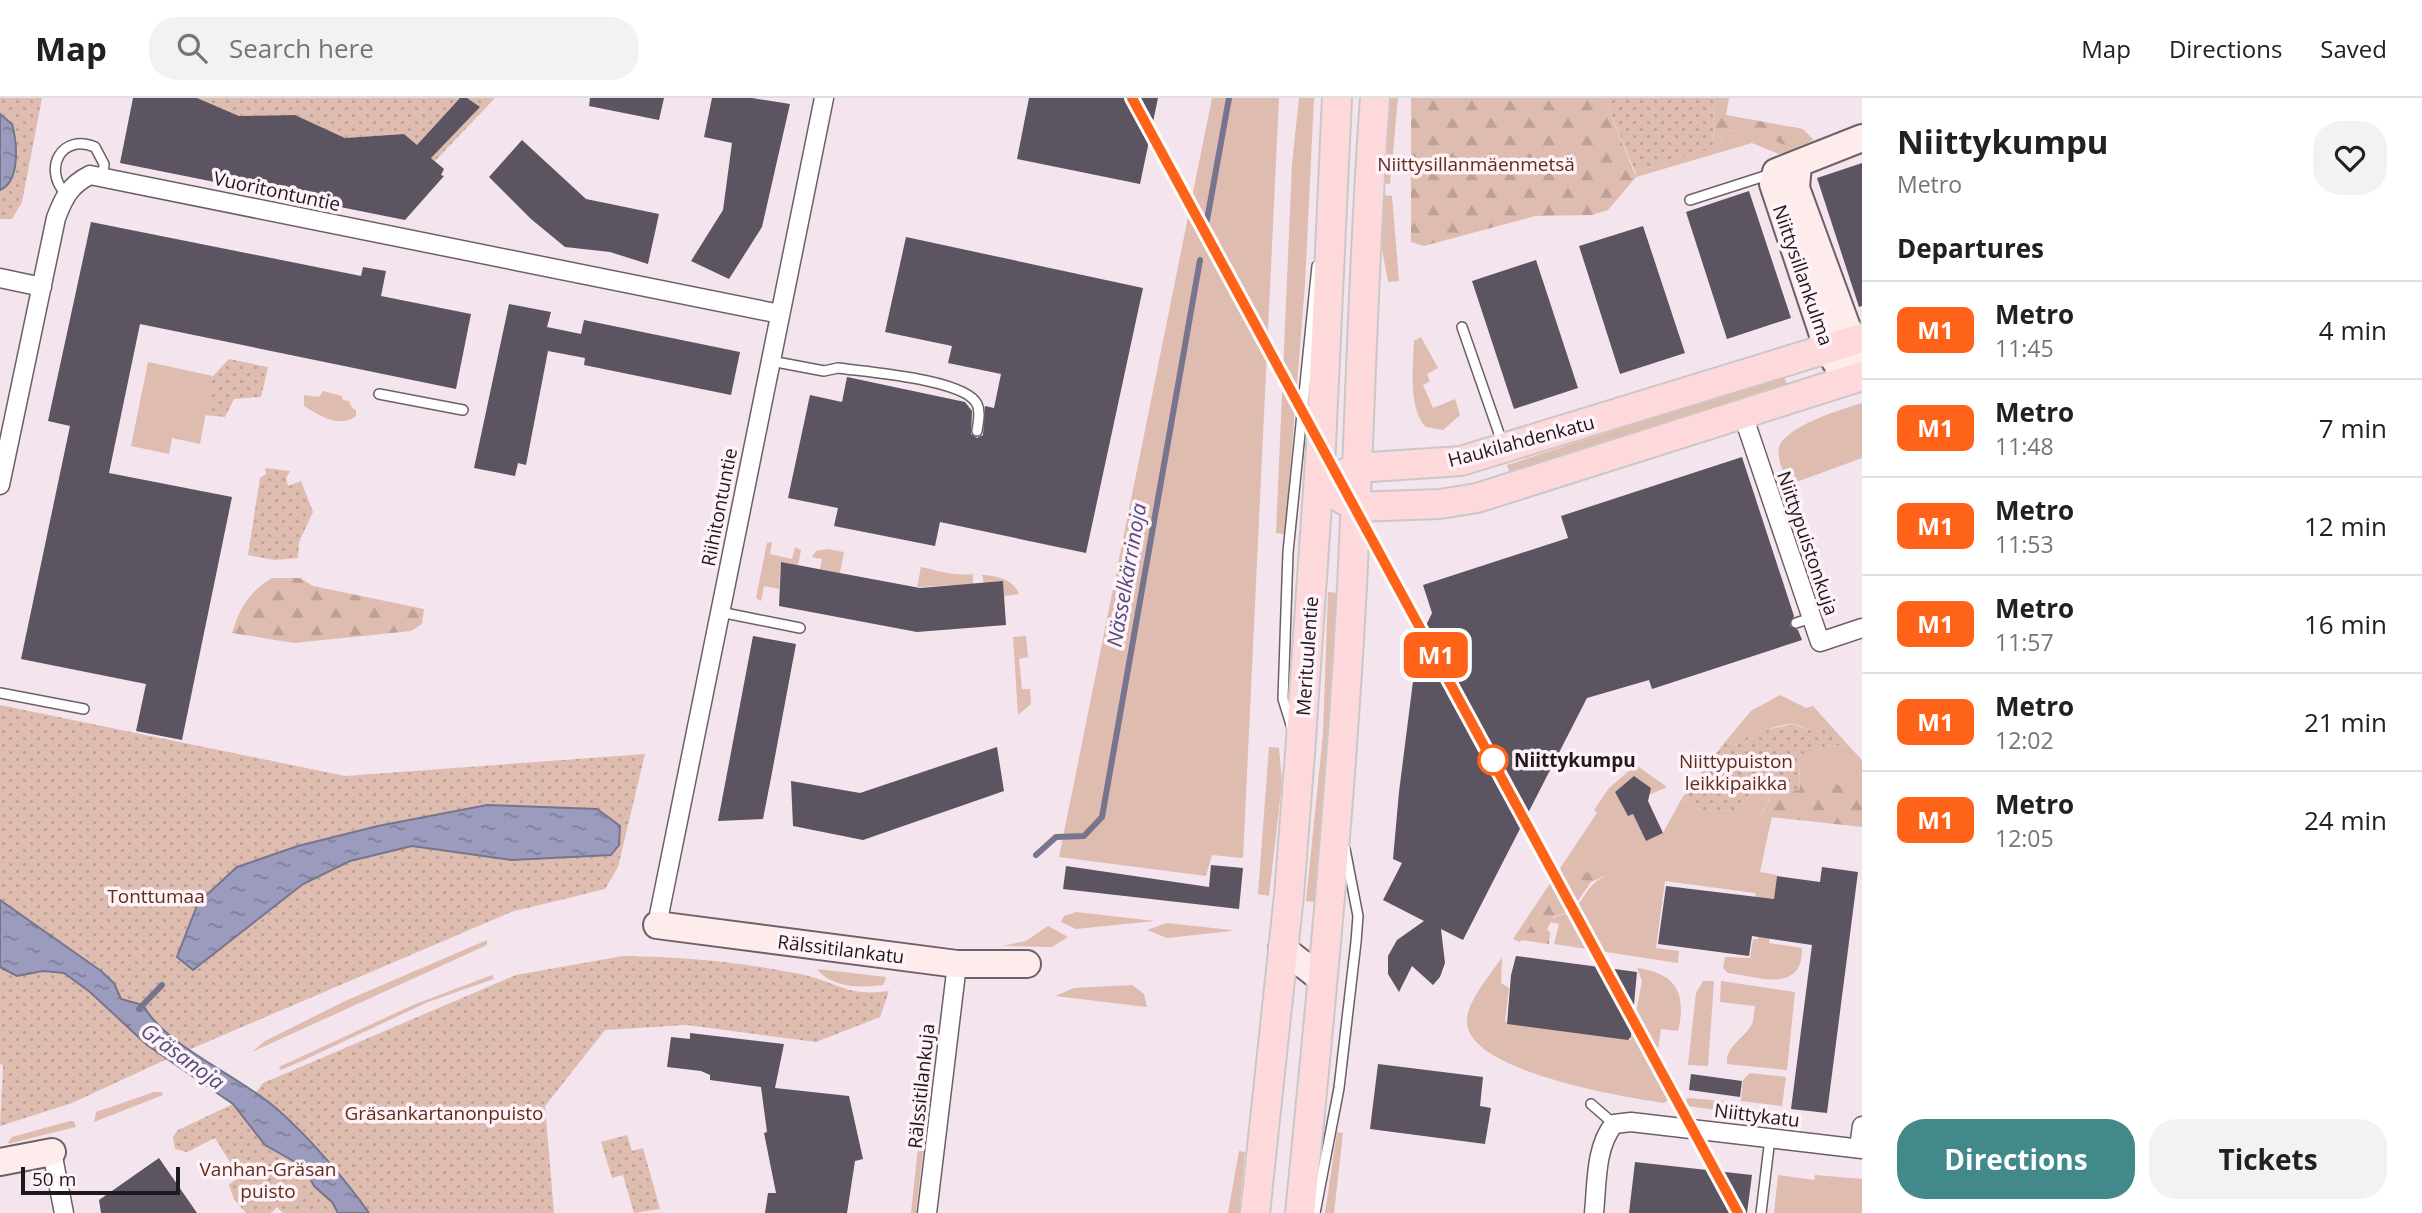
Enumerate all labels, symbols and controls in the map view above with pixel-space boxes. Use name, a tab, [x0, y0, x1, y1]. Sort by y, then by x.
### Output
search box	[149, 17, 639, 80]
text: Map	[35, 26, 107, 71]
icon: search	[173, 29, 211, 67]
text: Search here	[229, 30, 374, 66]
text: Map	[2081, 32, 2131, 65]
text: Directions	[2169, 32, 2282, 65]
text: Saved	[2320, 32, 2387, 65]
text: Niittykumpu	[1897, 119, 2109, 164]
button: heart	[2313, 121, 2387, 195]
park label: Niittysillanmäenmetsä	[1377, 151, 1575, 177]
street label: Vuoritontuntie	[211, 165, 343, 217]
text: Metro	[1897, 168, 1962, 200]
street label: Niittysillankulma	[1767, 201, 1839, 349]
text: Departures	[1897, 230, 2044, 266]
text: Metro	[1995, 296, 2074, 332]
text: 4 min	[2319, 312, 2387, 348]
text: M1	[1917, 313, 1954, 346]
text: 11:45	[1995, 332, 2054, 364]
text: Metro	[1995, 394, 2074, 430]
street label: Haukilahdenkatu	[1445, 409, 1597, 473]
text: 7 min	[2319, 410, 2387, 446]
text: M1	[1917, 411, 1954, 444]
text: 11:48	[1995, 430, 2054, 462]
street label: Riihitontuntie	[695, 446, 743, 568]
street label: Niittypuistonkuja	[1771, 467, 1845, 619]
text: Metro	[1995, 492, 2074, 528]
water label: Nässelkärrinoja	[1100, 501, 1152, 649]
text: 12 min	[2304, 508, 2387, 544]
text: M1	[1917, 509, 1954, 542]
text: 11:53	[1995, 528, 2054, 560]
text: Metro	[1995, 590, 2074, 626]
street label: Merituulentie	[1290, 595, 1324, 717]
text: 16 min	[2304, 606, 2387, 642]
text: M1	[1917, 607, 1954, 640]
text: 11:57	[1995, 626, 2054, 658]
line badge: M1	[1404, 632, 1468, 678]
text: M1	[1418, 638, 1454, 671]
text: Metro	[1995, 688, 2074, 724]
text: 21 min	[2304, 704, 2387, 740]
text: M1	[1917, 705, 1954, 738]
text: 12:02	[1995, 724, 2054, 756]
marker: Niittykumpu	[1478, 745, 1508, 775]
place label: Niittykumpu	[1514, 747, 1636, 773]
park label: Niittypuiston leikkipaikka	[1679, 748, 1793, 796]
text: Metro	[1995, 786, 2074, 822]
text: 24 min	[2304, 802, 2387, 838]
text: M1	[1917, 803, 1954, 836]
text: 12:05	[1995, 822, 2054, 854]
park label: Tonttumaa	[107, 883, 205, 909]
street label: Rälssitilankatu	[776, 928, 906, 970]
water label: Gräsanoja	[136, 1016, 230, 1096]
street label: Rälssitilankuja	[902, 1022, 940, 1150]
street label: Niittykatu	[1713, 1097, 1801, 1133]
park label: Gräsankartanonpuisto	[344, 1100, 544, 1126]
button: Directions	[1897, 1119, 2135, 1199]
button: Tickets	[2149, 1119, 2387, 1199]
park label: Vanhan-Gräsan puisto	[200, 1156, 336, 1204]
scale bar	[21, 1164, 180, 1196]
text: 50 m	[32, 1166, 76, 1192]

